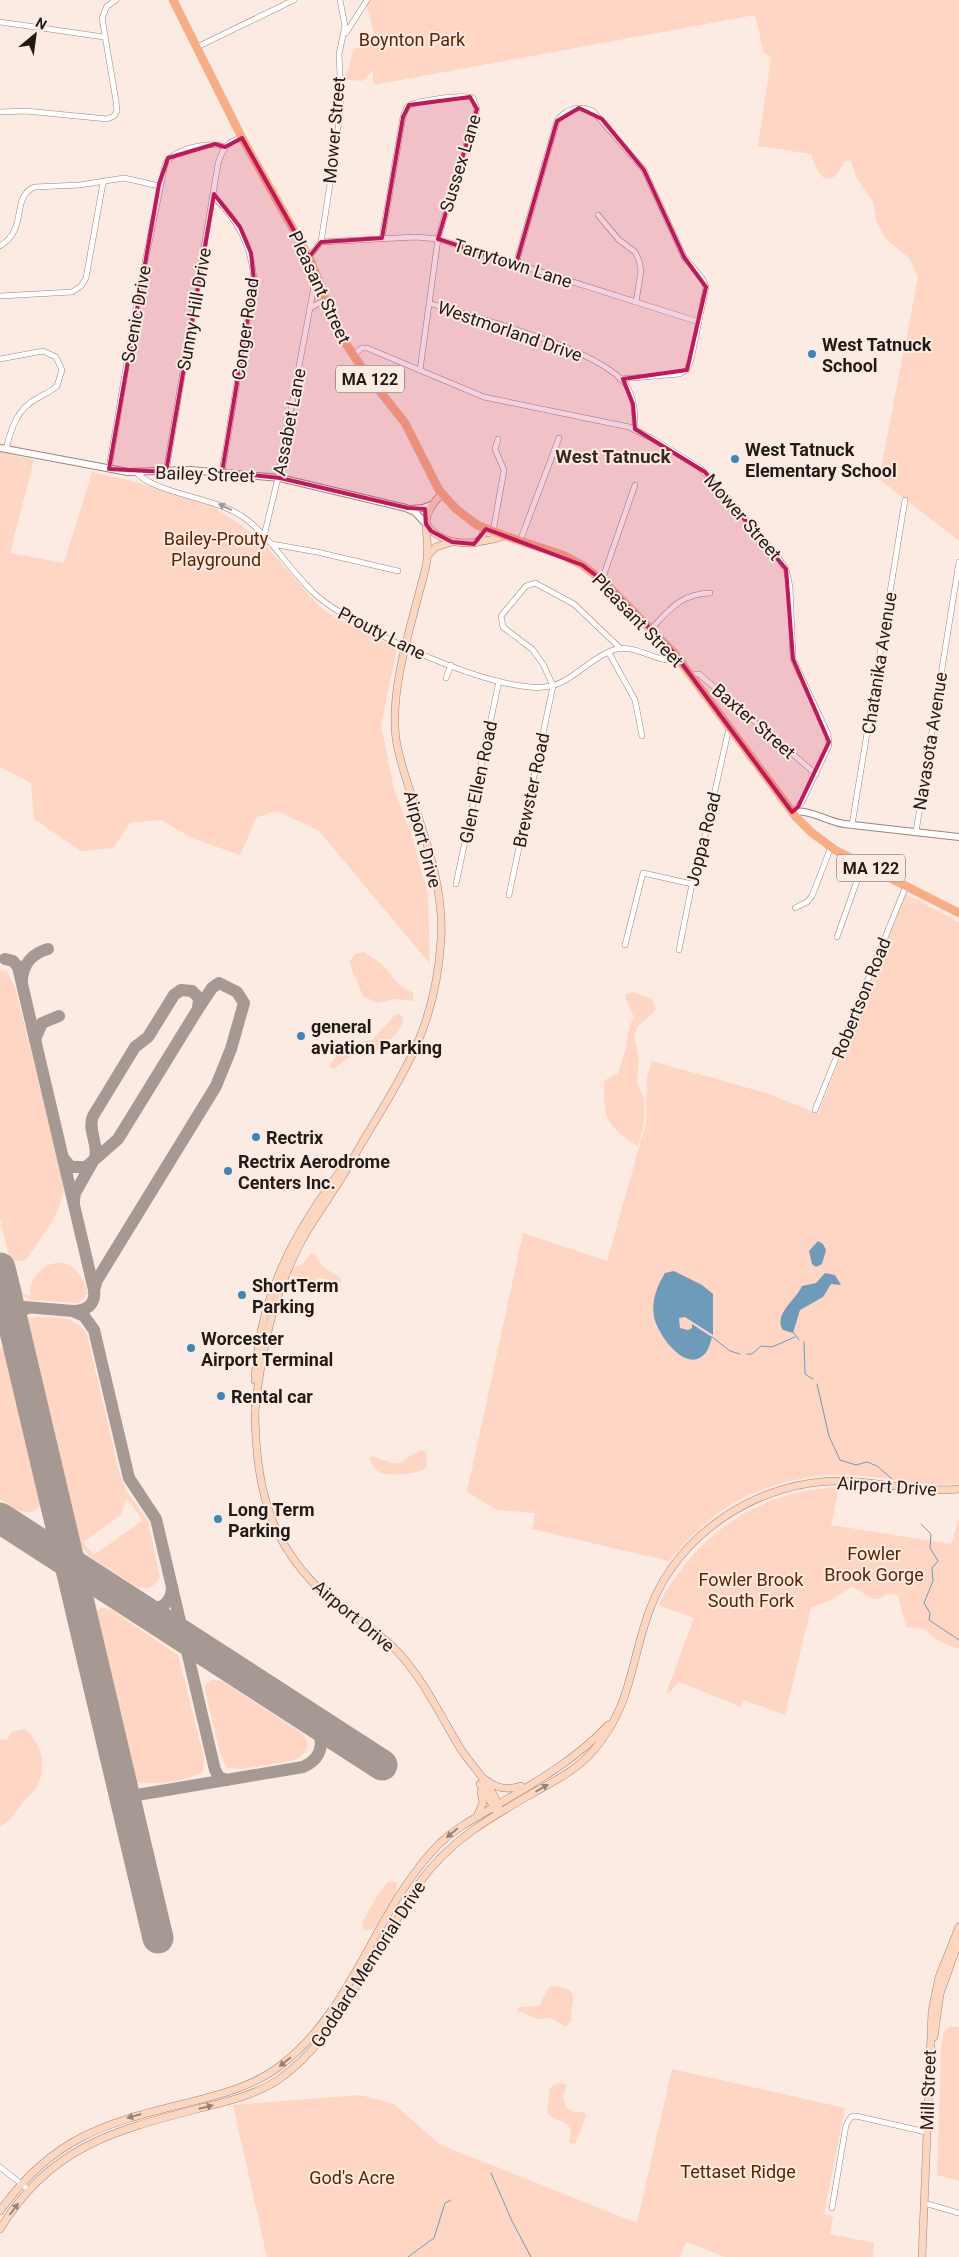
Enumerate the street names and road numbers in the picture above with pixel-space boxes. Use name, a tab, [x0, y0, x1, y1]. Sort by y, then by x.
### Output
street label: Mower Street	[319, 76, 349, 184]
street label: Sussex Lane	[435, 112, 485, 214]
street label: Pleasant Street	[285, 227, 355, 347]
street label: Tarrytown Lane	[451, 234, 575, 292]
street label: Sunny Hill Drive	[173, 246, 215, 372]
street label: Scenic Drive	[117, 264, 155, 364]
street label: Conger Road	[227, 276, 263, 382]
street label: Westmorland Drive	[435, 296, 585, 366]
street label: Assabet Lane	[268, 366, 310, 478]
road number: MA 122	[336, 366, 404, 392]
street label: Bailey Street	[155, 462, 255, 486]
street label: Mower Street	[700, 470, 786, 564]
street label: Pleasant Street	[588, 569, 688, 671]
street label: Chatanika Avenue	[857, 590, 901, 736]
street label: Prouty Lane	[335, 602, 429, 664]
street label: Navasota Avenue	[909, 670, 951, 812]
street label: Baxter Street	[708, 679, 800, 763]
street label: Glen Ellen Road	[455, 719, 501, 845]
street label: Brewster Road	[509, 731, 553, 849]
street label: Airport Drive	[400, 788, 446, 890]
street label: Joppa Road	[681, 790, 725, 888]
road number: MA 122	[837, 854, 905, 881]
street label: Robertson Road	[827, 934, 895, 1062]
street label: Airport Drive	[836, 1472, 938, 1500]
street label: Airport Drive	[309, 1576, 399, 1656]
street label: Goddard Memorial Drive	[306, 1877, 430, 2051]
street label: Mill Street	[916, 2049, 940, 2131]

